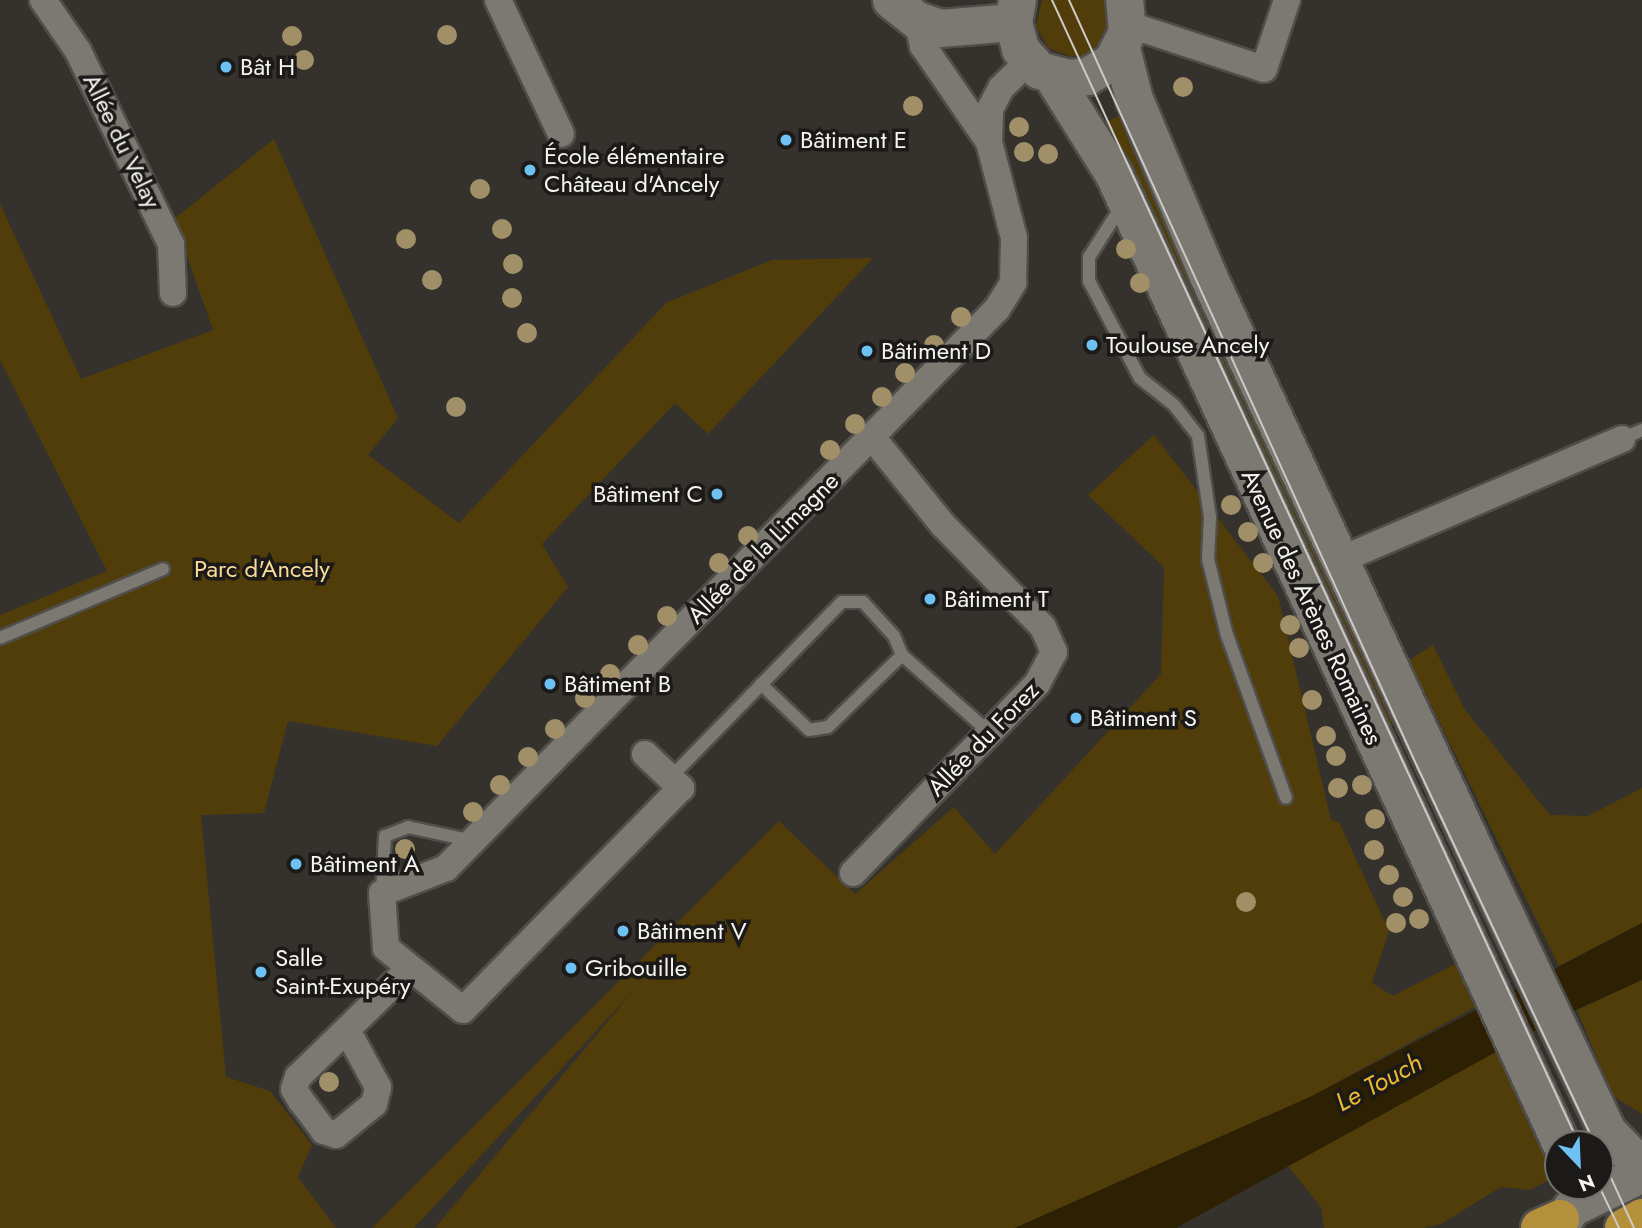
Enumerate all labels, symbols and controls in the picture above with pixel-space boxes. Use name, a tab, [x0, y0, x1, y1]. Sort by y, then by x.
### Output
place label: Bât H	[240, 53, 295, 81]
marker: Bât H	[218, 59, 234, 75]
street label: Allée du Velay	[77, 69, 167, 213]
place label: Bâtiment E	[800, 126, 907, 154]
marker: Bâtiment E	[778, 132, 794, 148]
place label: École élémentaire Château d'Ancely	[544, 142, 725, 198]
marker: École élémentaire Château d'Ancely	[522, 162, 538, 178]
place label: Toulouse Ancely	[1106, 331, 1269, 359]
place label: Bâtiment D	[881, 337, 991, 365]
marker: Toulouse Ancely	[1084, 337, 1100, 353]
marker: Bâtiment D	[859, 343, 875, 359]
street label: Avenue des Arènes Romaines	[1235, 465, 1389, 749]
street label: Allée de la Limagne	[681, 466, 845, 630]
place label: Bâtiment C	[593, 480, 703, 508]
marker: Bâtiment C	[709, 486, 725, 502]
park label: Parc d'Ancely	[194, 555, 330, 583]
place label: Bâtiment T	[944, 585, 1049, 613]
marker: Bâtiment T	[922, 591, 938, 607]
place label: Bâtiment B	[564, 670, 671, 698]
marker: Bâtiment B	[542, 676, 558, 692]
street label: Allée du Forez	[921, 676, 1045, 802]
place label: Bâtiment S	[1090, 704, 1197, 732]
marker: Bâtiment S	[1068, 710, 1084, 726]
place label: Bâtiment A	[310, 850, 420, 878]
marker: Bâtiment A	[288, 856, 304, 872]
place label: Bâtiment V	[637, 917, 747, 945]
marker: Bâtiment V	[615, 923, 631, 939]
place label: Salle Saint-Exupéry	[275, 944, 411, 1000]
place label: Gribouille	[585, 954, 687, 982]
marker: Gribouille	[563, 960, 579, 976]
marker: Salle Saint-Exupéry	[253, 964, 269, 980]
water label: Le Touch	[1330, 1047, 1428, 1119]
north arrow	[1544, 1130, 1614, 1200]
text: N	[1574, 1168, 1599, 1198]

